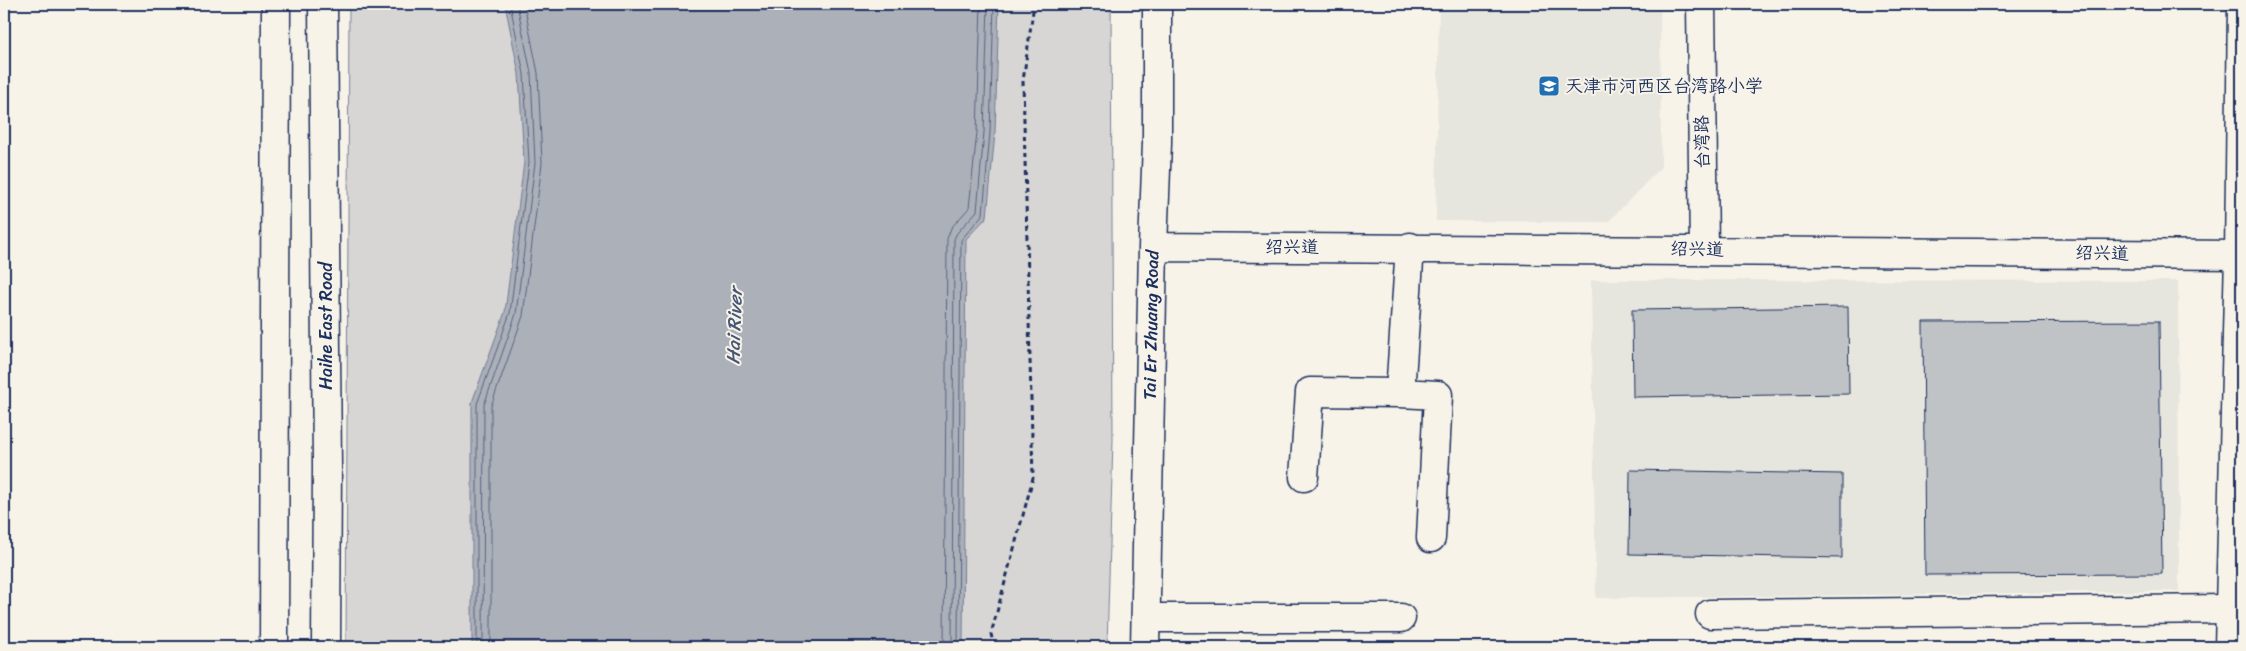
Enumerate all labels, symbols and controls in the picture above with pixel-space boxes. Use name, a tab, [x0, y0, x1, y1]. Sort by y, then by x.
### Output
place label: 天津市河西区台湾路小学	[1565, 70, 1763, 102]
school or university icon: 天津市河西区台湾路小学	[1537, 74, 1561, 98]
street label: 台湾路	[1686, 115, 1718, 169]
street label: 绍兴道	[1265, 231, 1319, 263]
street label: 绍兴道	[1670, 233, 1724, 265]
street label: 绍兴道	[2075, 237, 2129, 269]
street label: Tai Er Zhuang Road	[1134, 248, 1168, 400]
street label: Haihe East Road	[310, 261, 342, 390]
water label: Hai River	[716, 284, 752, 365]

